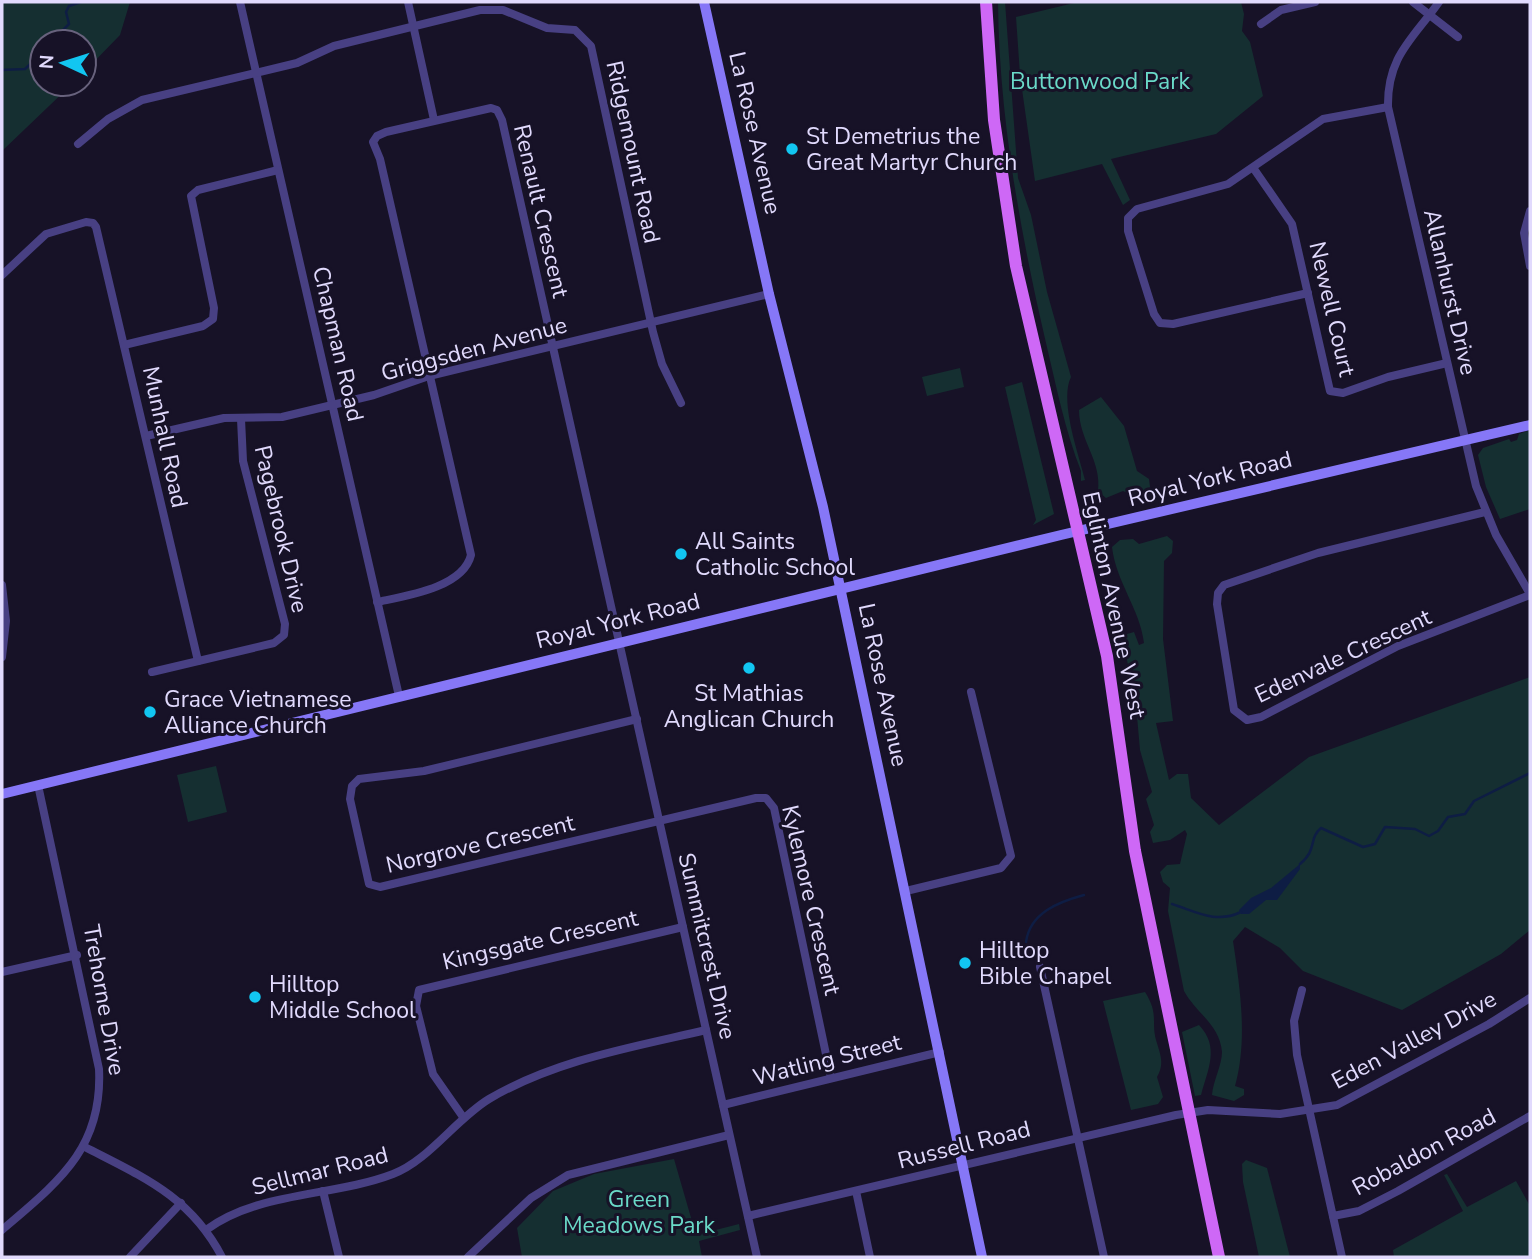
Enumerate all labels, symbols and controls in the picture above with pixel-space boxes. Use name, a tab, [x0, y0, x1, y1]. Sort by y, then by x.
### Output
north arrow	[28, 28, 98, 98]
street label: La Rose Avenue	[721, 49, 789, 217]
text: N	[34, 54, 61, 70]
street label: Ridgemount Road	[599, 58, 667, 246]
park label: Buttonwood Park	[1010, 66, 1190, 97]
street label: Renault Crescent	[506, 121, 576, 302]
place label: St Demetrius the Great Martyr Church	[806, 121, 1017, 178]
marker: St Demetrius the Great Martyr Church	[784, 141, 800, 157]
street label: Allanhurst Drive	[1416, 206, 1484, 378]
street label: Newell Court	[1301, 239, 1363, 380]
street label: Chapman Road	[305, 263, 371, 425]
street label: Griggsden Avenue	[378, 309, 570, 389]
street label: Munhall Road	[135, 363, 195, 511]
street label: Pagebrook Drive	[247, 442, 315, 616]
street label: Royal York Road	[1125, 444, 1295, 514]
street label: Eglinton Avenue West	[1075, 489, 1153, 722]
place label: All Saints Catholic School	[695, 526, 855, 583]
marker: All Saints Catholic School	[673, 546, 689, 562]
street label: Royal York Road	[533, 586, 703, 656]
street label: La Rose Avenue	[851, 601, 915, 769]
street label: Edenvale Crescent	[1250, 601, 1437, 710]
marker: St Mathias Anglican Church	[741, 660, 757, 676]
place label: St Mathias Anglican Church	[664, 678, 834, 735]
place label: Grace Vietnamese Alliance Church	[164, 684, 352, 741]
marker: Grace Vietnamese Alliance Church	[142, 704, 158, 720]
street label: Kylemore Crescent	[774, 802, 848, 999]
street label: Norgrove Crescent	[383, 807, 578, 881]
street label: Summitcrest Drive	[671, 850, 743, 1042]
street label: Kingsgate Crescent	[439, 902, 642, 978]
street label: Trehorne Drive	[76, 922, 132, 1078]
place label: Hilltop Bible Chapel	[979, 935, 1112, 992]
marker: Hilltop Bible Chapel	[957, 955, 973, 971]
place label: Hilltop Middle School	[269, 969, 416, 1026]
street label: Eden Valley Drive	[1326, 983, 1502, 1097]
marker: Hilltop Middle School	[247, 989, 263, 1005]
street label: Watling Street	[750, 1026, 905, 1093]
street label: Robaldon Road	[1347, 1101, 1501, 1203]
street label: Russell Road	[894, 1114, 1034, 1176]
street label: Sellmar Road	[249, 1139, 391, 1203]
park label: Green Meadows Park	[563, 1184, 716, 1241]

